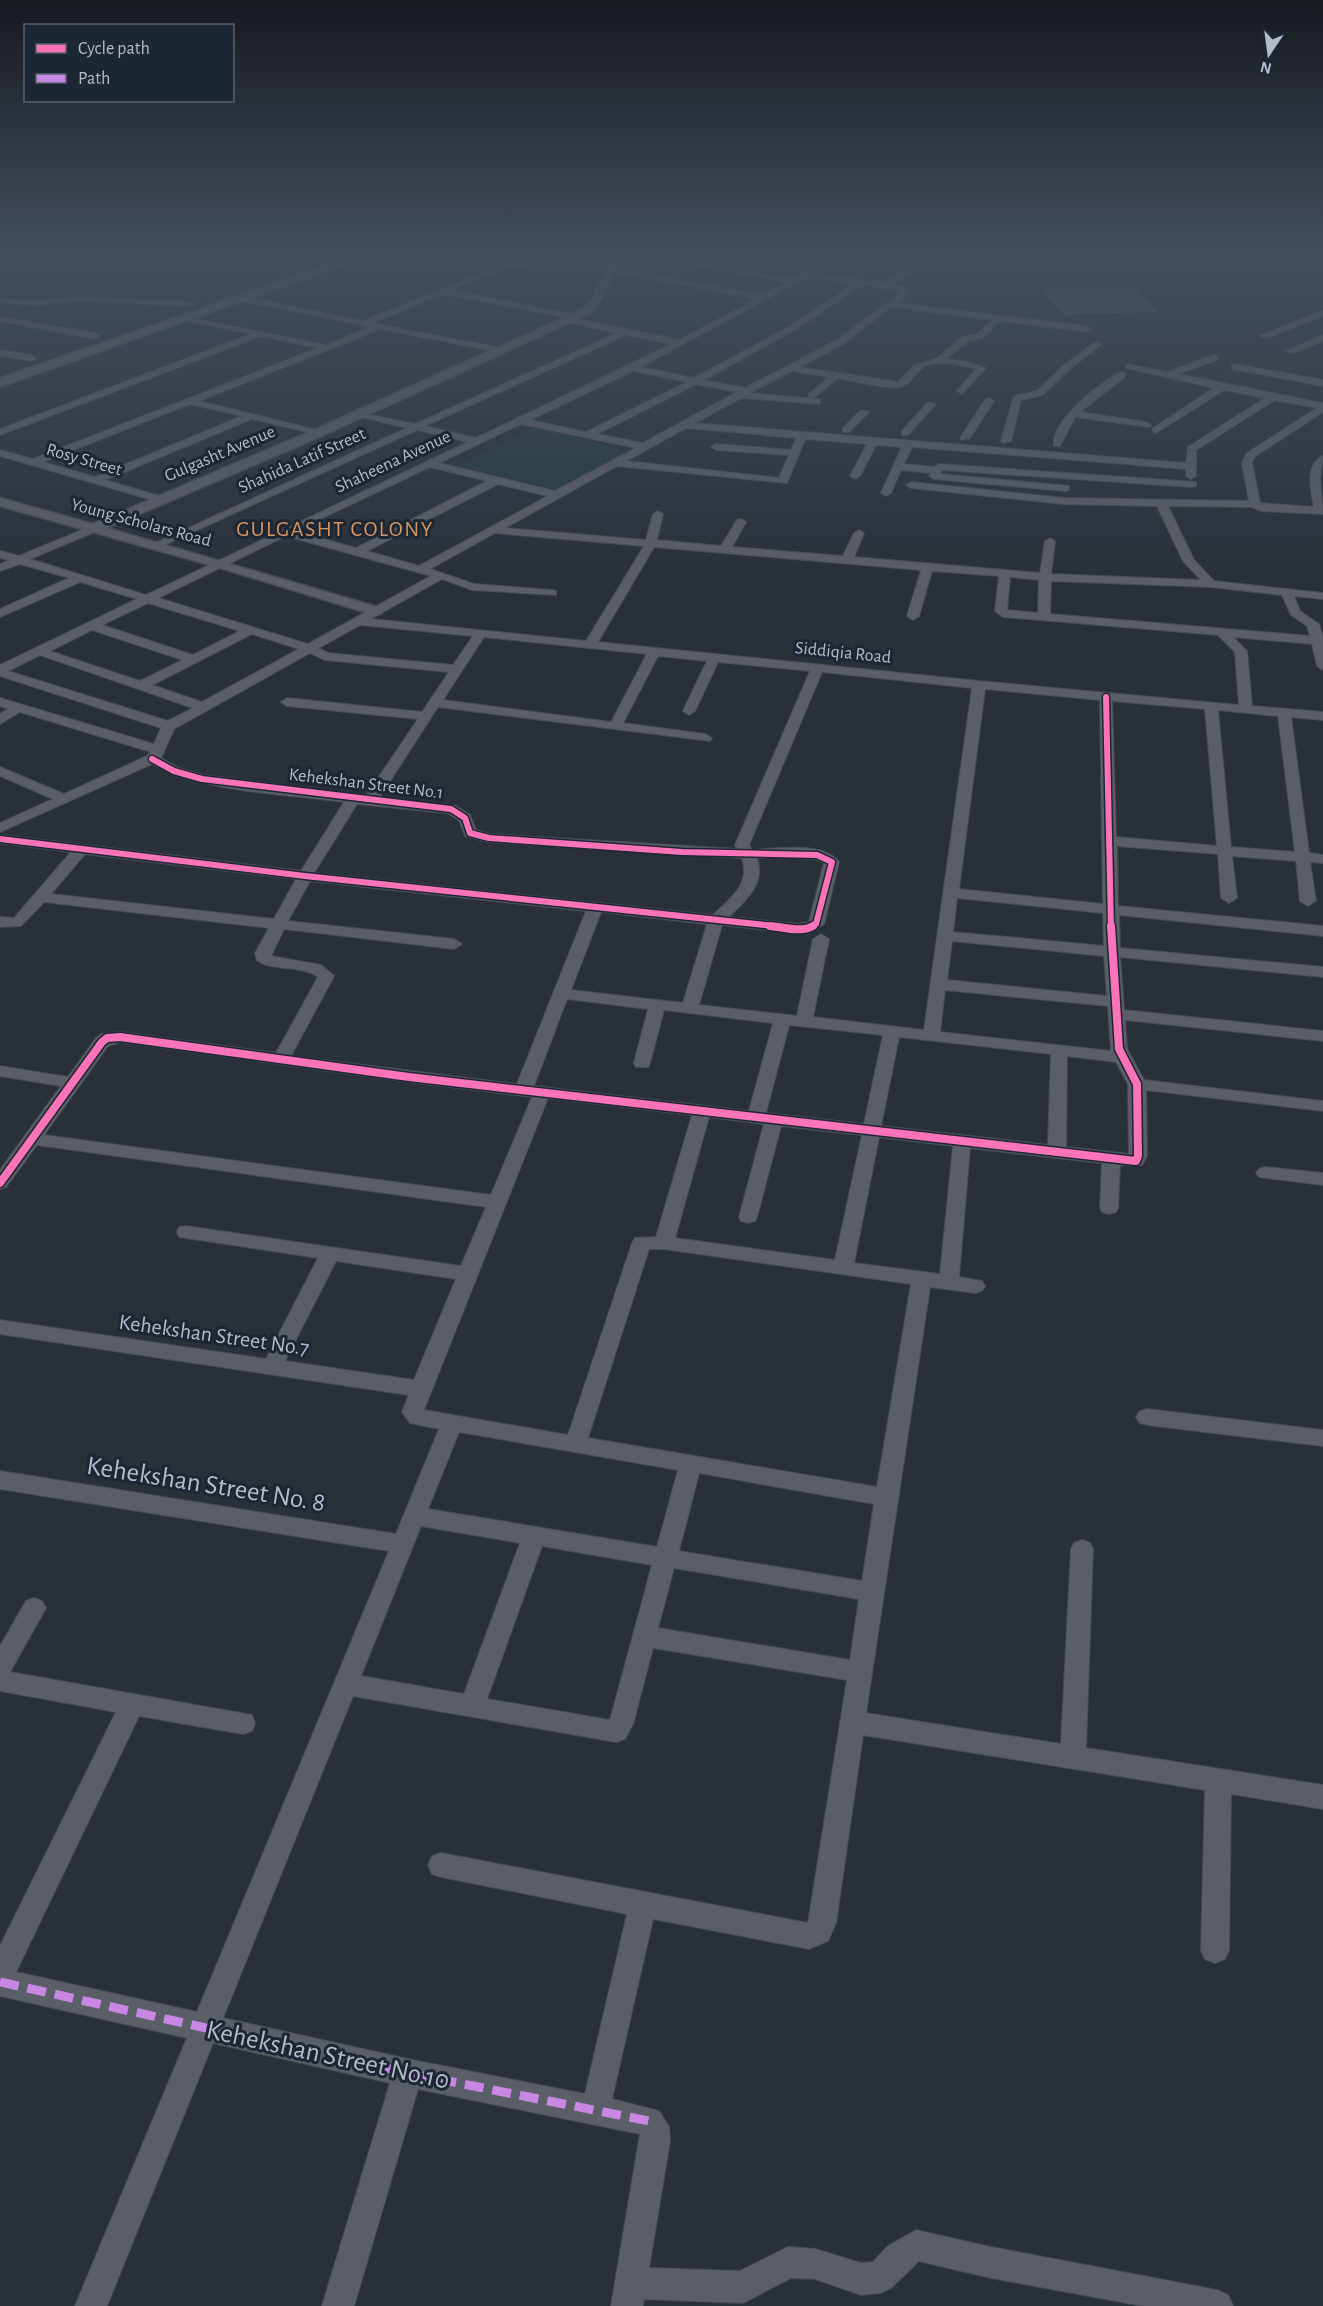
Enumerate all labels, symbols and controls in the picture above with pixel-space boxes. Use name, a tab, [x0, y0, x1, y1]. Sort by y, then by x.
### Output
legend	[24, 24, 234, 102]
north arrow	[1239, 24, 1299, 84]
text: Cycle path	[78, 40, 150, 58]
text: N	[1259, 59, 1273, 77]
text: Path	[78, 70, 110, 88]
street label: Gulgasht Avenue	[162, 423, 278, 485]
street label: Shahida Latif Street	[236, 425, 368, 497]
street label: Shaheena Avenue	[333, 427, 453, 497]
street label: Rosy Street	[44, 441, 124, 479]
street label: Young Scholars Road	[69, 496, 213, 550]
district label: GULGASHT COLONY	[236, 518, 434, 540]
street label: Siddiqia Road	[794, 639, 892, 667]
street label: Kehekshan Street No.1	[288, 766, 444, 802]
street label: Kehekshan Street No.7	[118, 1311, 310, 1359]
street label: Kehekshan Street No. 8	[85, 1452, 327, 1516]
street label: Kehekshan Street No.10	[204, 2016, 452, 2094]

